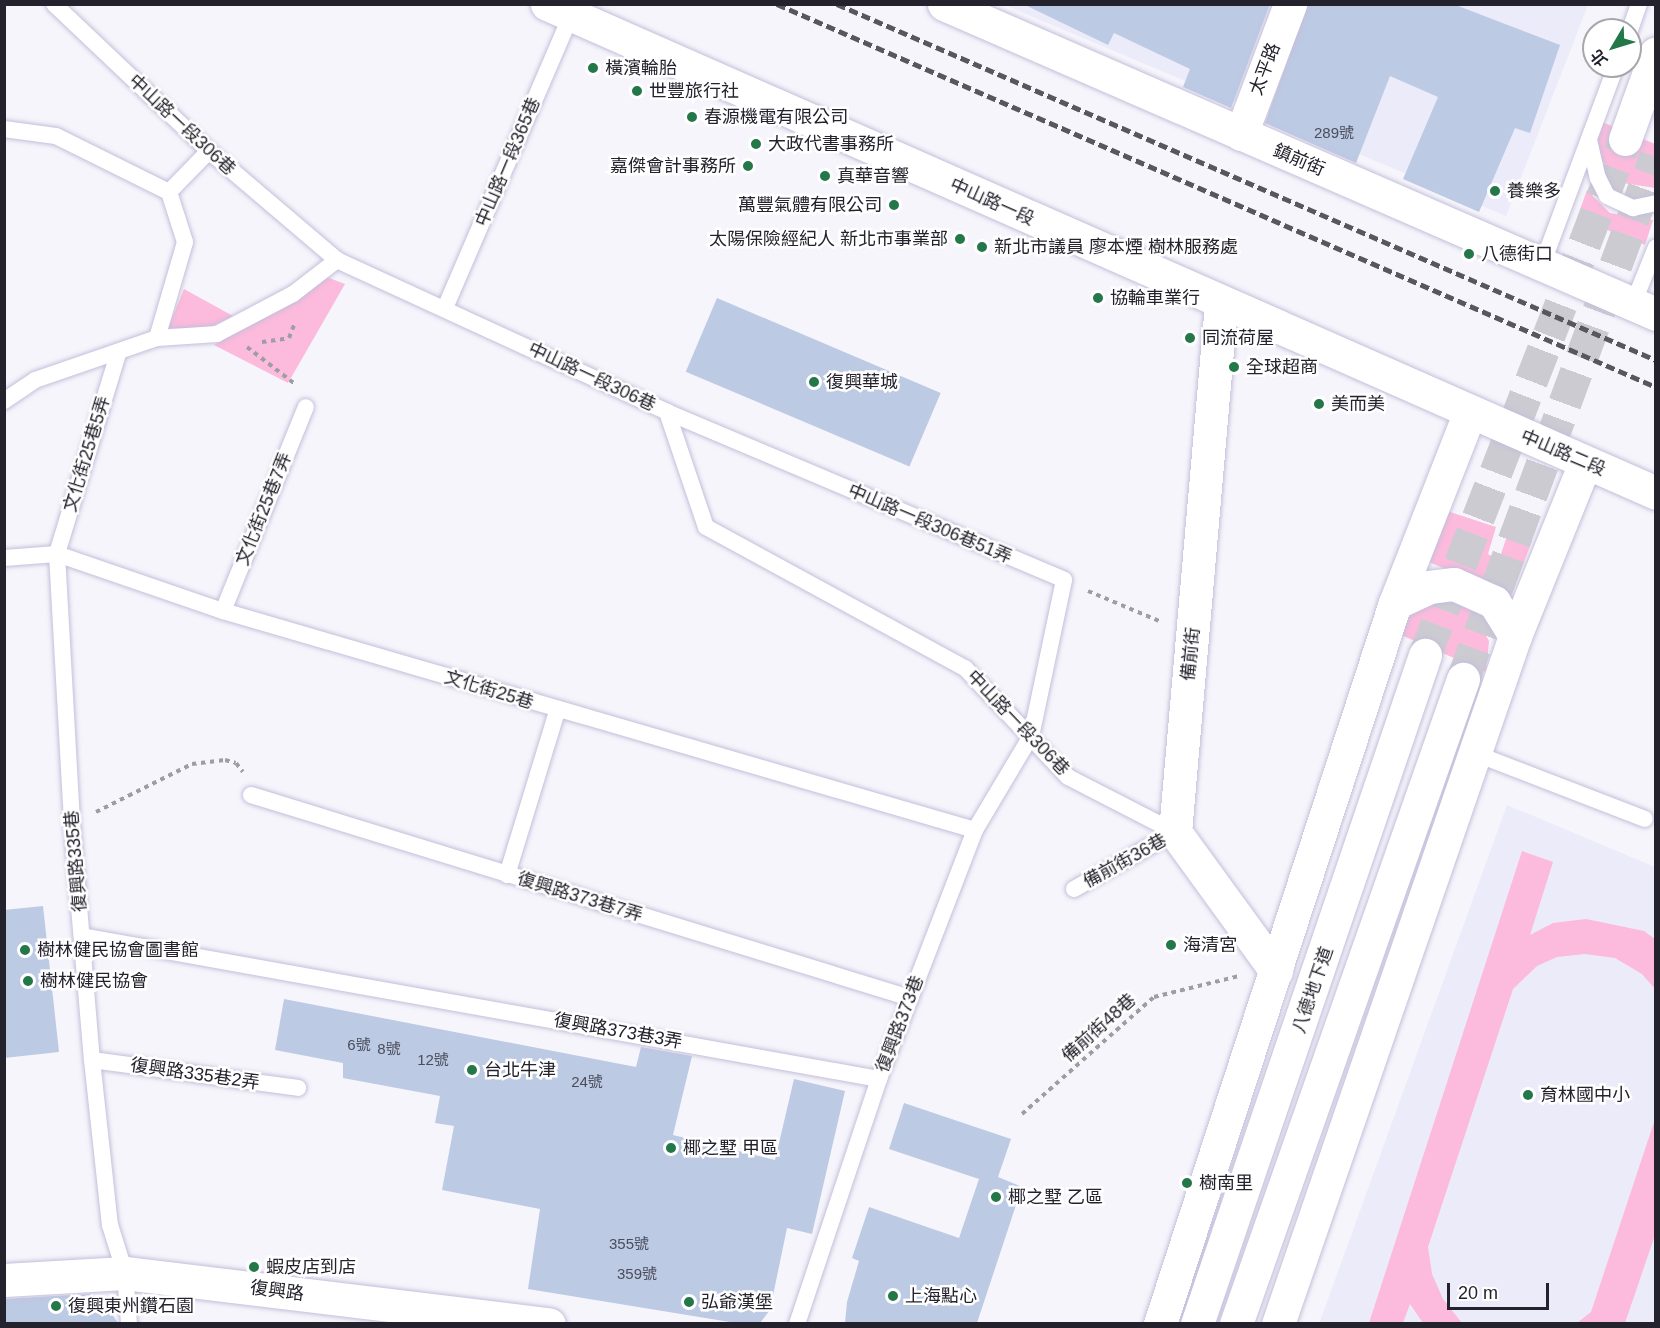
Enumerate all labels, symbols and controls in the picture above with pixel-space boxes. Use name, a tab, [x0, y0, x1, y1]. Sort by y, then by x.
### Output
north arrow	[1582, 18, 1642, 78]
street label: 太平路	[1245, 40, 1285, 98]
text: 北	[1587, 47, 1611, 70]
place label: 橫濱輪胎	[605, 57, 677, 79]
marker: 橫濱輪胎	[586, 61, 600, 75]
street label: 中山路一段306巷	[124, 70, 240, 180]
place label: 世豐旅行社	[649, 80, 739, 102]
marker: 世豐旅行社	[630, 84, 644, 98]
street label: 中山路一段365巷	[471, 94, 545, 230]
place label: 春源機電有限公司	[704, 106, 848, 128]
marker: 春源機電有限公司	[685, 110, 699, 124]
house number: 289號	[1314, 124, 1354, 142]
place label: 大政代書事務所	[768, 133, 894, 155]
marker: 大政代書事務所	[749, 137, 763, 151]
street label: 鎮前街	[1270, 140, 1328, 180]
place label: 嘉傑會計事務所	[610, 155, 736, 177]
marker: 嘉傑會計事務所	[741, 159, 755, 173]
place label: 真華音響	[837, 165, 909, 187]
marker: 真華音響	[818, 169, 832, 183]
street label: 中山路一段	[946, 174, 1038, 230]
place label: 養樂多	[1507, 180, 1561, 202]
marker: 養樂多	[1488, 184, 1502, 198]
place label: 萬豐氣體有限公司	[738, 194, 882, 216]
marker: 萬豐氣體有限公司	[887, 198, 901, 212]
place label: 太陽保險經紀人 新北市事業部	[709, 228, 948, 250]
marker: 太陽保險經紀人 新北市事業部	[953, 232, 967, 246]
place label: 新北市議員 廖本煙 樹林服務處	[994, 236, 1238, 258]
marker: 新北市議員 廖本煙 樹林服務處	[975, 240, 989, 254]
place label: 八德街口	[1481, 243, 1553, 265]
marker: 八德街口	[1462, 247, 1476, 261]
place label: 協輪車業行	[1110, 287, 1200, 309]
marker: 協輪車業行	[1091, 291, 1105, 305]
place label: 同流荷屋	[1202, 327, 1274, 349]
marker: 同流荷屋	[1183, 331, 1197, 345]
street label: 中山路一段306巷	[525, 338, 659, 416]
place label: 全球超商	[1246, 356, 1318, 378]
marker: 全球超商	[1227, 360, 1241, 374]
place label: 復興華城	[826, 371, 898, 393]
marker: 復興華城	[807, 375, 821, 389]
street label: 文化街25巷5弄	[59, 393, 115, 515]
place label: 美而美	[1331, 393, 1385, 415]
marker: 美而美	[1312, 397, 1326, 411]
street label: 中山路二段	[1517, 425, 1609, 481]
street label: 文化街25巷7弄	[232, 449, 296, 569]
street label: 中山路一段306巷51弄	[845, 480, 1015, 568]
street label: 備前街	[1177, 626, 1205, 682]
street label: 文化街25巷	[442, 666, 536, 714]
street label: 中山路一段306巷	[962, 666, 1074, 780]
street label: 復興路335巷	[61, 809, 91, 913]
street label: 備前街36巷	[1080, 829, 1170, 893]
street label: 復興路373巷7弄	[515, 868, 645, 926]
place label: 海清宮	[1183, 934, 1237, 956]
marker: 海清宮	[1164, 938, 1178, 952]
place label: 樹林健民協會圖書館	[37, 939, 199, 961]
marker: 樹林健民協會圖書館	[18, 943, 32, 957]
street label: 八德地下道	[1288, 944, 1338, 1036]
place label: 樹林健民協會	[40, 970, 148, 992]
street label: 復興路373巷	[872, 973, 928, 1075]
marker: 樹林健民協會	[21, 974, 35, 988]
street label: 備前街48巷	[1058, 989, 1140, 1067]
street label: 復興路373巷3弄	[552, 1009, 684, 1053]
house number: 6號	[347, 1036, 371, 1054]
house number: 8號	[377, 1040, 401, 1058]
house number: 12號	[417, 1051, 449, 1069]
street label: 復興路335巷2弄	[129, 1054, 261, 1094]
place label: 台北牛津	[484, 1059, 556, 1081]
marker: 台北牛津	[465, 1063, 479, 1077]
house number: 24號	[571, 1073, 603, 1091]
place label: 育林國中小	[1540, 1084, 1630, 1106]
marker: 育林國中小	[1521, 1088, 1535, 1102]
place label: 椰之墅 甲區	[683, 1137, 778, 1159]
marker: 椰之墅 甲區	[664, 1141, 678, 1155]
place label: 樹南里	[1199, 1172, 1253, 1194]
marker: 樹南里	[1180, 1176, 1194, 1190]
place label: 椰之墅 乙區	[1008, 1186, 1103, 1208]
marker: 椰之墅 乙區	[989, 1190, 1003, 1204]
house number: 355號	[609, 1235, 649, 1253]
place label: 蝦皮店到店	[266, 1256, 356, 1278]
marker: 蝦皮店到店	[247, 1260, 261, 1274]
house number: 359號	[617, 1265, 657, 1283]
scale bar	[1450, 1271, 1552, 1309]
street label: 復興路	[249, 1277, 305, 1305]
text: 20 m	[1458, 1283, 1498, 1303]
place label: 上海點心	[905, 1285, 977, 1307]
marker: 上海點心	[886, 1289, 900, 1303]
place label: 弘爺漢堡	[701, 1291, 773, 1313]
place label: 復興東州鑽石園	[68, 1295, 194, 1317]
marker: 弘爺漢堡	[682, 1295, 696, 1309]
marker: 復興東州鑽石園	[49, 1299, 63, 1313]

